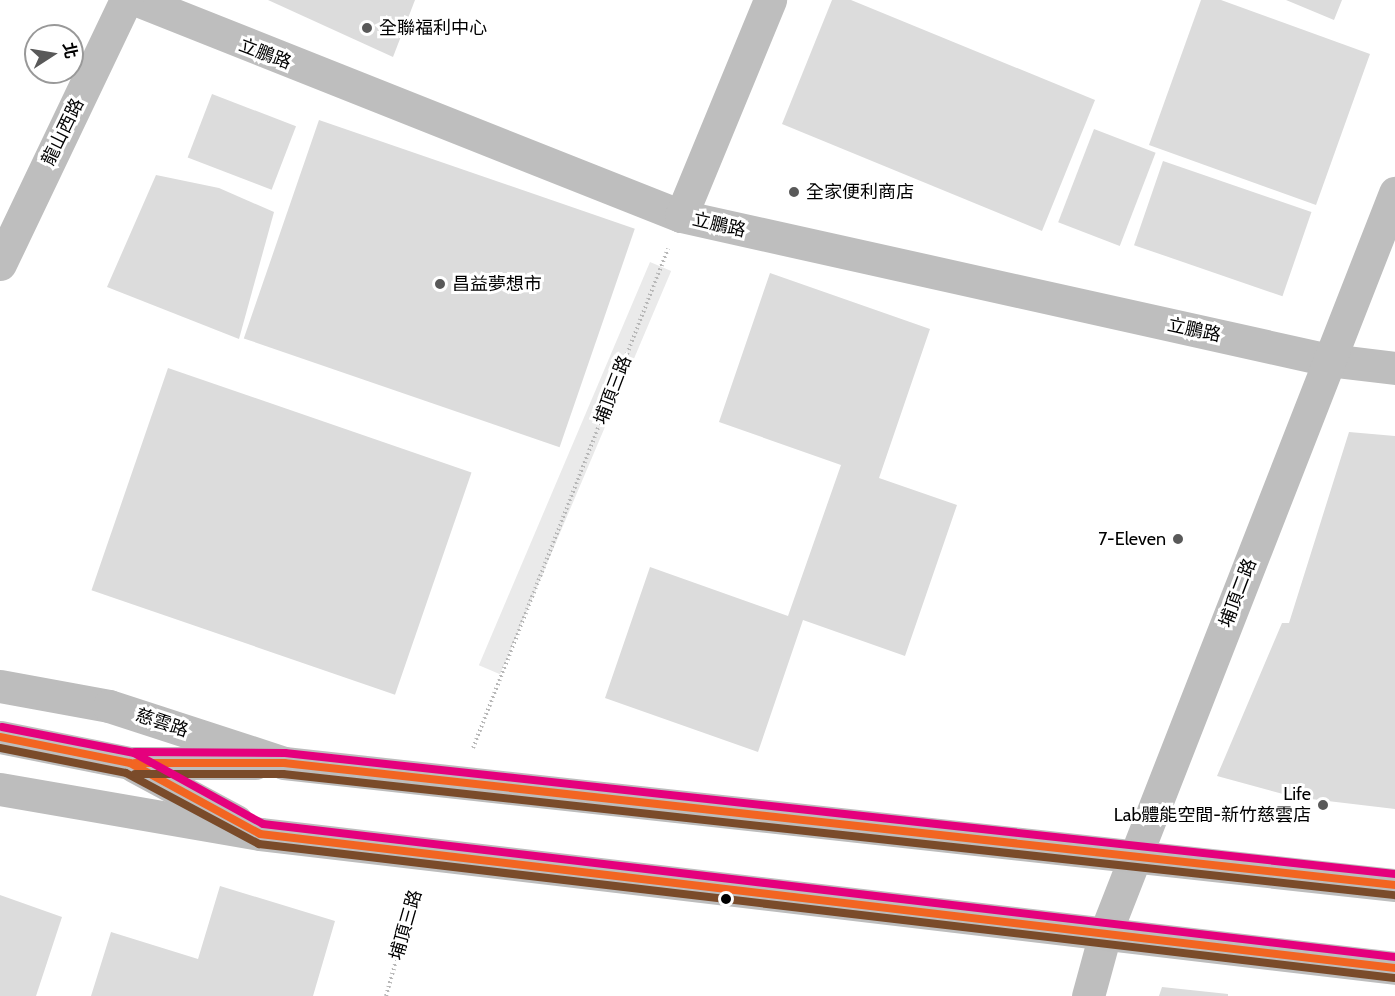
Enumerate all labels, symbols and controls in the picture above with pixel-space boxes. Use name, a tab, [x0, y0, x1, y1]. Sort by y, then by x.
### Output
place label: 全聯福利中心	[379, 17, 487, 39]
marker: 全聯福利中心	[360, 21, 374, 35]
north arrow	[24, 24, 84, 84]
street label: 立鵬路	[236, 34, 294, 74]
text: 北	[59, 41, 81, 60]
street label: 龍山西路	[38, 95, 88, 169]
place label: 全家便利商店	[806, 181, 914, 203]
marker: 全家便利商店	[787, 185, 801, 199]
street label: 立鵬路	[690, 208, 748, 242]
place label: 昌益夢想市	[452, 273, 542, 295]
marker: 昌益夢想市	[433, 277, 447, 291]
street label: 立鵬路	[1165, 314, 1223, 346]
street label: 埔頂三路	[590, 353, 636, 427]
place label: 7-Eleven	[1098, 528, 1166, 550]
marker: 7-Eleven	[1171, 532, 1185, 546]
street label: 埔頂二路	[1215, 556, 1261, 630]
street label: 慈雲路	[133, 704, 191, 742]
place label: Life Lab體能空間-新竹慈雲店	[1114, 784, 1311, 826]
marker: Life Lab體能空間-新竹慈雲店	[1316, 798, 1330, 812]
street label: 埔頂三路	[386, 887, 426, 963]
unlabelled marker	[720, 893, 732, 905]

